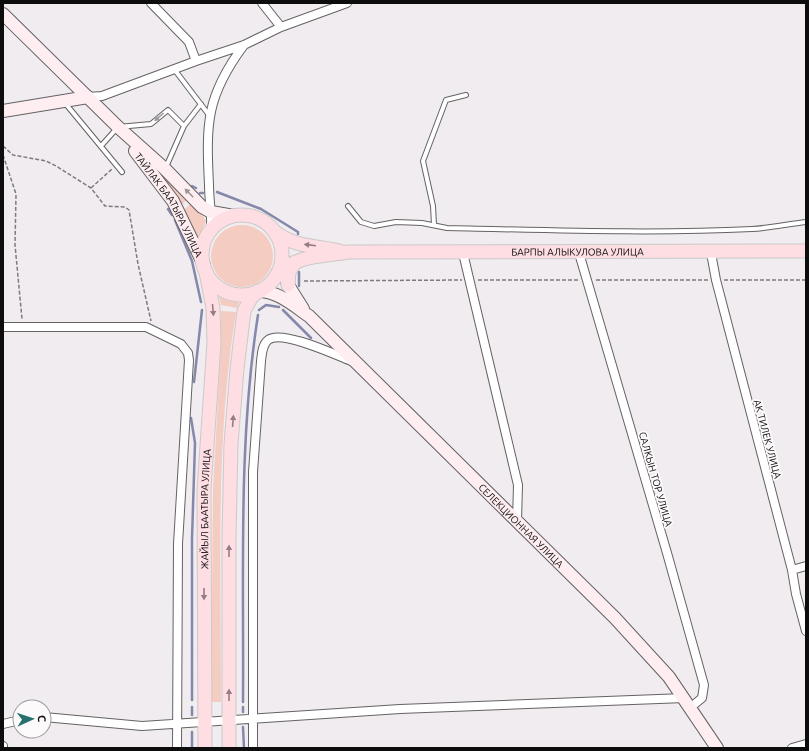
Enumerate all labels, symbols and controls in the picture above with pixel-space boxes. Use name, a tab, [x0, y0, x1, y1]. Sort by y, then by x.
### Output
one-way arrow	[154, 112, 165, 121]
street label: ТАЙЛАК БААТЫРА УЛИЦА	[132, 151, 205, 260]
one-way arrow	[184, 188, 194, 198]
one-way arrow	[304, 242, 316, 248]
street label: БАРПЫ АЛЫКУЛОВА УЛИЦА	[511, 246, 644, 258]
one-way arrow	[210, 304, 216, 316]
street label: АК ТИЛЕК УЛИЦА	[752, 398, 784, 480]
one-way arrow	[230, 415, 237, 427]
street label: САЛКЫН ТОР УЛИЦА	[637, 430, 674, 528]
street label: ЖАЙЫЛ БААТЫРА УЛИЦА	[199, 448, 213, 569]
street label: СЕЛЕКЦИОННАЯ УЛИЦА	[476, 482, 566, 570]
one-way arrow	[226, 544, 232, 557]
one-way arrow	[201, 588, 207, 601]
one-way arrow	[226, 688, 232, 701]
north arrow	[12, 699, 52, 739]
text: С	[36, 715, 48, 722]

